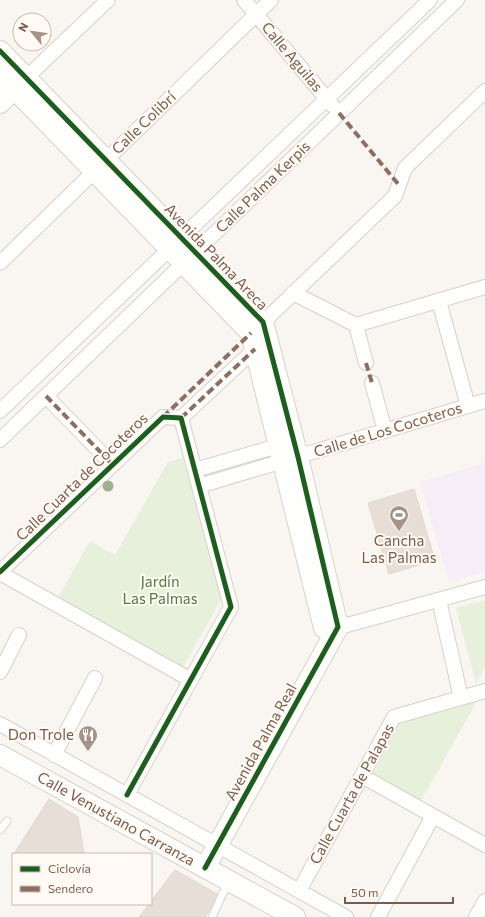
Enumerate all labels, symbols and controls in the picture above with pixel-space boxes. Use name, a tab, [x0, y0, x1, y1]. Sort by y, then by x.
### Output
north arrow	[12, 12, 52, 52]
street label: Calle Aguilas	[258, 18, 327, 95]
text: N	[15, 20, 31, 34]
street label: Calle Colibrí	[108, 86, 180, 157]
street label: Calle Palma Kerpis	[211, 136, 313, 236]
street label: Avenida Palma Areca	[161, 199, 272, 313]
street label: Calle de Los Cocoteros	[311, 398, 464, 460]
street label: Calle Cuarta de Cocoteros	[12, 409, 151, 544]
sports icon: Cancha Las Palmas	[388, 504, 410, 532]
place label: Cancha Las Palmas	[362, 531, 437, 566]
park label: Jardín Las Palmas	[123, 572, 198, 607]
street label: Avenida Palma Real	[221, 680, 300, 803]
street label: Calle Cuarta de Palapas	[305, 720, 397, 867]
restaurant icon: Don Trole	[77, 724, 99, 752]
place label: Don Trole	[8, 725, 74, 743]
street label: Calle Venustiano Carranza	[35, 767, 198, 869]
legend	[12, 853, 152, 905]
text: Ciclovía	[48, 861, 91, 875]
scale bar	[345, 879, 453, 905]
text: Sendero	[48, 881, 93, 895]
text: 50 m	[351, 885, 379, 899]

